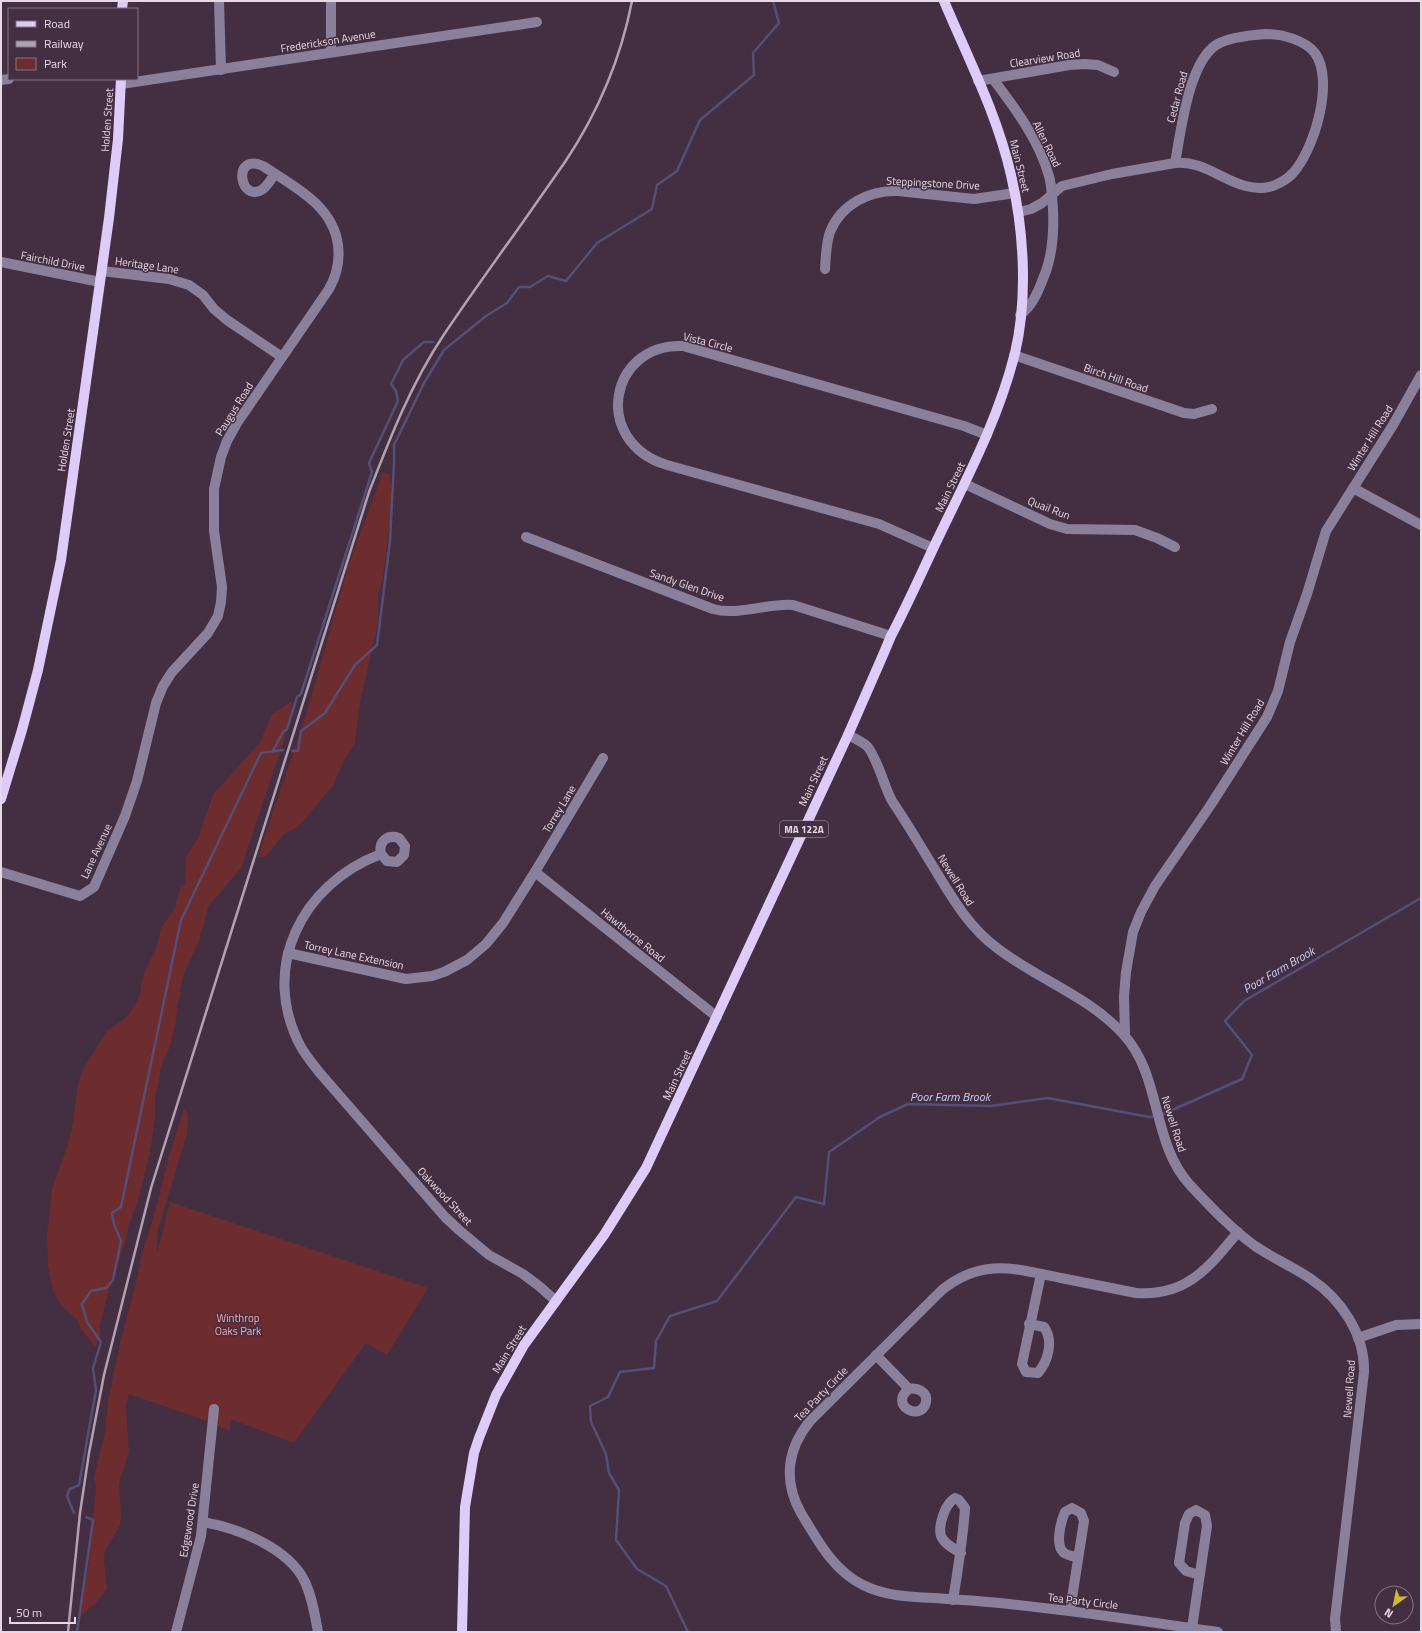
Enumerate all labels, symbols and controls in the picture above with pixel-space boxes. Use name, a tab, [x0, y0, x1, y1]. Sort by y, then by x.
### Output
legend	[8, 8, 138, 80]
text: Road	[44, 14, 70, 33]
street label: Frederickson Avenue	[279, 26, 377, 56]
text: Railway	[44, 34, 84, 53]
street label: Clearview Road	[1009, 45, 1082, 71]
text: Park	[44, 54, 67, 73]
street label: Cedar Road	[1162, 69, 1192, 125]
street label: Holden Street	[97, 87, 117, 152]
street label: Allen Road	[1029, 118, 1065, 170]
street label: Main Street	[1006, 138, 1034, 194]
street label: Steppingstone Drive	[886, 173, 981, 193]
street label: Fairchild Drive	[20, 247, 87, 275]
street label: Heritage Lane	[114, 253, 180, 277]
street label: Vista Circle	[681, 328, 735, 356]
street label: Birch Hill Road	[1082, 360, 1151, 397]
street label: Paugus Road	[211, 379, 257, 439]
street label: Winter Hill Road	[1343, 402, 1397, 474]
street label: Holden Street	[53, 407, 79, 473]
street label: Main Street	[931, 459, 969, 515]
street label: Quail Run	[1025, 493, 1073, 523]
street label: Sandy Glen Drive	[647, 565, 727, 605]
street label: Winter Hill Road	[1216, 696, 1268, 768]
street label: Main Street	[794, 753, 832, 809]
street label: Torrey Lane	[538, 782, 580, 836]
street label: Lane Avenue	[76, 820, 116, 881]
road number: MA 122A	[780, 821, 828, 837]
street label: Newell Road	[934, 851, 978, 909]
street label: Hawthorne Road	[597, 904, 669, 966]
street label: Torrey Lane Extension	[303, 937, 405, 973]
water label: Poor Farm Brook	[1239, 941, 1320, 998]
street label: Main Street	[658, 1047, 696, 1103]
water label: Poor Farm Brook	[910, 1087, 992, 1106]
street label: Newell Road	[1157, 1094, 1191, 1154]
street label: Oakwood Street	[414, 1163, 476, 1229]
park label: Winthrop Oaks Park	[215, 1310, 262, 1339]
street label: Main Street	[488, 1322, 530, 1376]
street label: Newell Road	[1339, 1359, 1359, 1419]
street label: Tea Party Circle	[791, 1363, 852, 1425]
street label: Edgewood Drive	[175, 1481, 203, 1558]
north arrow	[1374, 1585, 1414, 1625]
street label: Tea Party Circle	[1047, 1589, 1119, 1613]
scale bar	[10, 1599, 75, 1625]
text: 50 m	[16, 1603, 42, 1622]
text: N	[1381, 1605, 1396, 1622]

